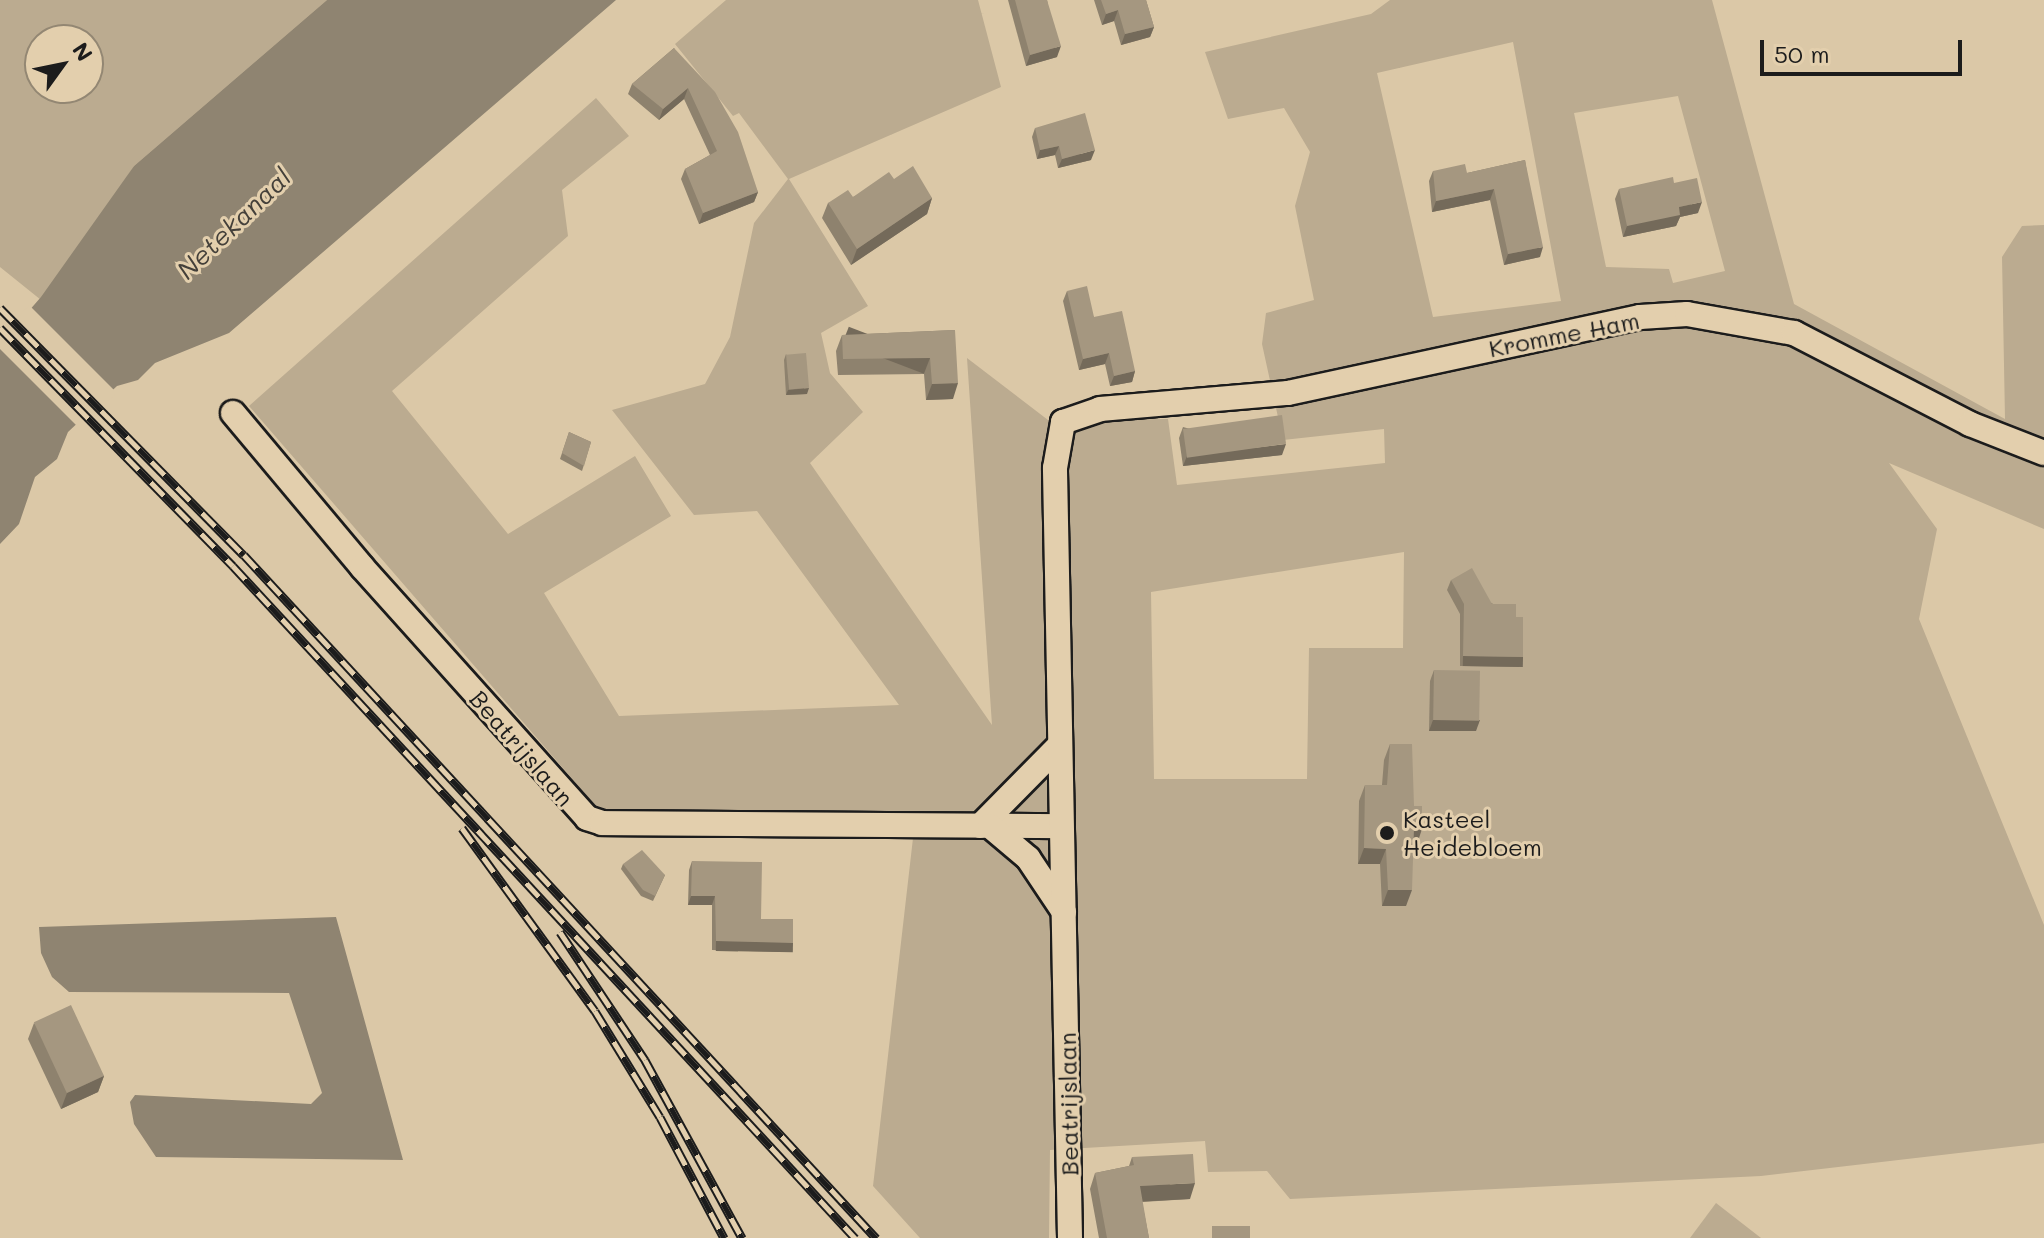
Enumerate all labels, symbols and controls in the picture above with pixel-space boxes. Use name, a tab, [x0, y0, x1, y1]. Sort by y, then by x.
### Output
north arrow	[24, 24, 104, 104]
scale bar	[1764, 24, 1966, 74]
text: N	[66, 37, 100, 67]
text: 50 m	[1774, 38, 1830, 69]
water label: Netekanaal	[171, 162, 297, 286]
street label: Kromme Ham	[1486, 305, 1642, 363]
street label: Beatrijslaan	[464, 684, 580, 812]
place label: Kasteel Heidebloem	[1403, 805, 1542, 861]
marker: Kasteel Heidebloem	[1378, 824, 1396, 842]
street label: Beatrijslaan	[1052, 1032, 1084, 1176]

